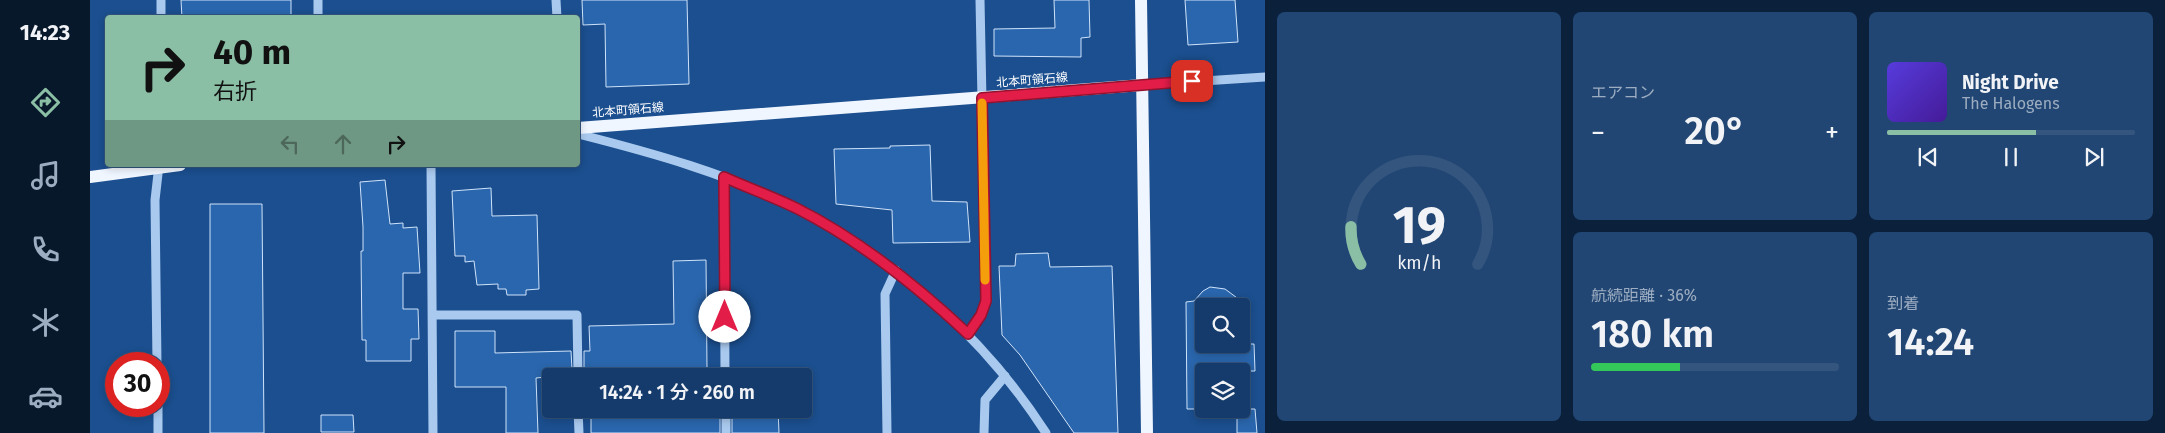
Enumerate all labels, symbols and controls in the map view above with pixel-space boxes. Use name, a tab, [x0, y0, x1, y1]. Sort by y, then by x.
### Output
text: 14:23	[20, 19, 70, 46]
text: 40 m	[213, 31, 291, 73]
icon: right	[130, 35, 195, 100]
pin	[1171, 60, 1213, 102]
icon: arrive	[1178, 67, 1206, 95]
street label: 北本町領石線	[996, 70, 1068, 90]
text: Night Drive	[1962, 71, 2059, 94]
text: 右折	[213, 78, 257, 105]
text: エアコン	[1591, 83, 1655, 102]
icon: directions	[28, 85, 63, 120]
text: The Halogens	[1962, 94, 2060, 113]
street label: 北本町領石線	[592, 100, 664, 120]
text: 20°	[1684, 108, 1746, 154]
text: −	[1591, 116, 1605, 149]
text: +	[1825, 116, 1839, 149]
icon: left	[276, 130, 304, 158]
icon: ahead	[329, 130, 357, 158]
icon: right	[382, 130, 410, 158]
icon: previous	[1914, 143, 1942, 171]
icon: pause	[1997, 143, 2025, 171]
icon: next	[2080, 143, 2108, 171]
icon: music	[28, 158, 63, 193]
text: 19	[1392, 194, 1446, 257]
icon: phone	[28, 232, 63, 267]
text: km/h	[1397, 252, 1441, 274]
text: 航続距離 · 36%	[1591, 286, 1697, 305]
position arrow	[698, 290, 750, 342]
text: 到着	[1887, 294, 1919, 313]
map controls	[1195, 298, 1250, 418]
button: search	[1195, 298, 1250, 353]
icon: climate	[28, 305, 63, 340]
text: 180 km	[1591, 311, 1714, 357]
text: 14:24	[1887, 319, 1974, 365]
speed limit sign: 30	[105, 352, 170, 417]
button: layers	[1195, 363, 1250, 418]
icon: car	[28, 379, 63, 414]
text: 14:24 · 1 分 · 260 m	[599, 381, 755, 404]

